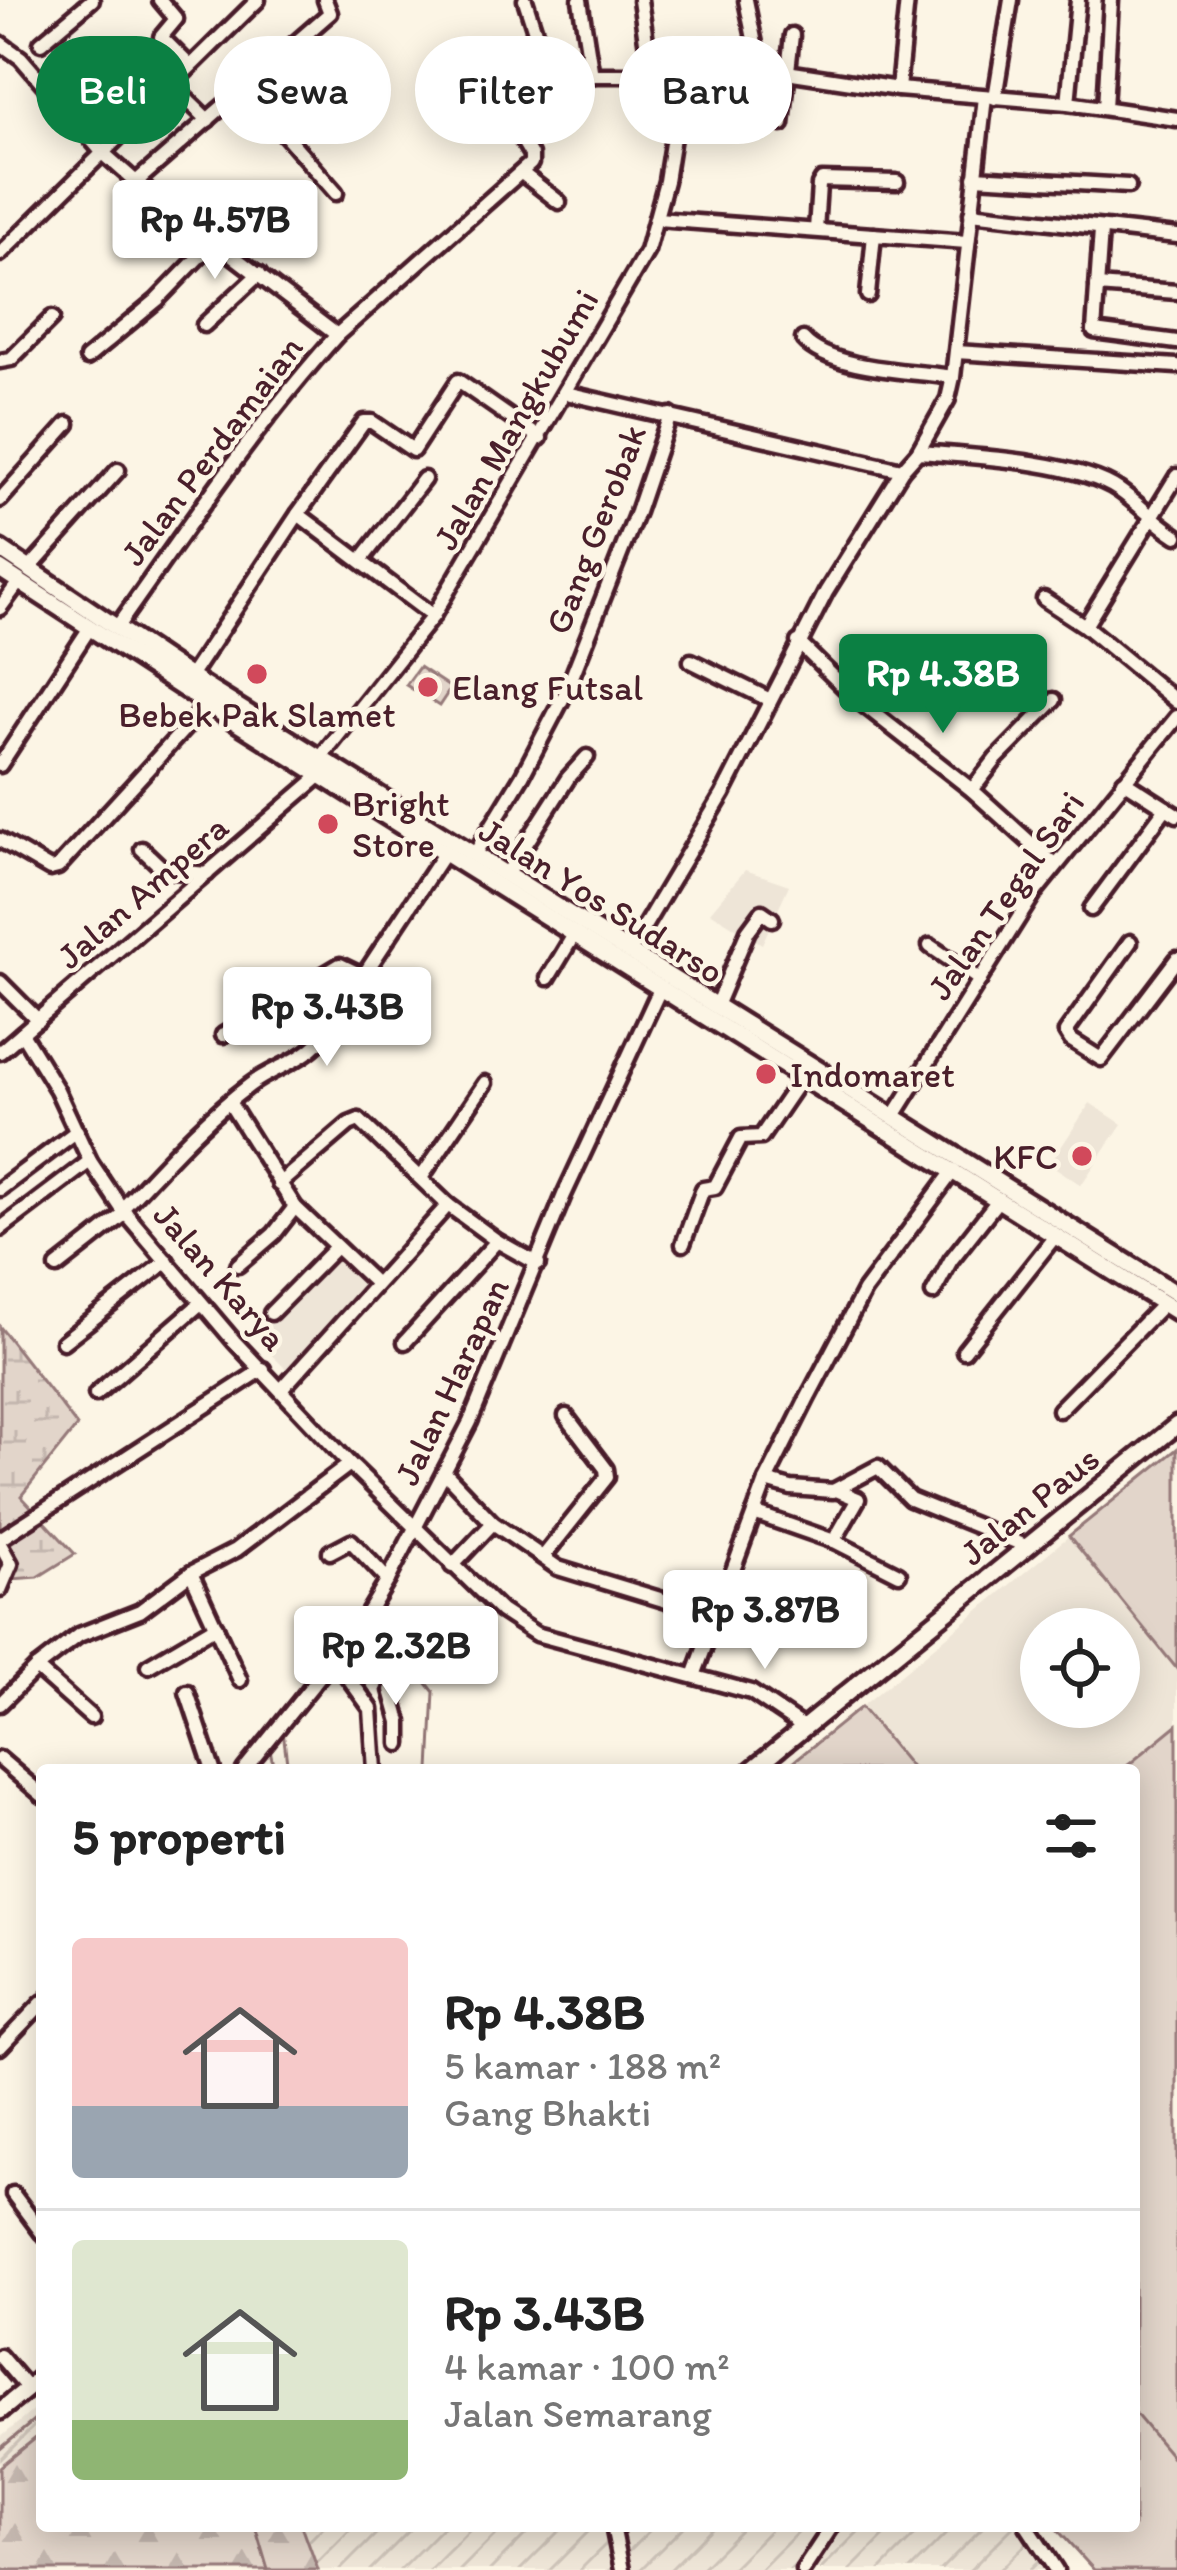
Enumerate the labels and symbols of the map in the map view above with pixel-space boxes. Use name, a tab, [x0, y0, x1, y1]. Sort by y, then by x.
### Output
pin: Rp 4.57B	[91, 180, 339, 282]
street label: Jalan Mangkubumi	[423, 281, 607, 557]
street label: Jalan Perdamaian	[111, 327, 312, 574]
street label: Gang Gerobak	[536, 418, 655, 640]
pin: Rp 4.38B	[819, 634, 1067, 736]
marker: Bebek Pak Slamet	[244, 661, 270, 687]
place label: Elang Futsal	[452, 666, 643, 709]
marker: Elang Futsal	[415, 674, 441, 700]
place label: Bebek Pak Slamet	[118, 693, 396, 736]
place label: Bright Store	[352, 782, 450, 866]
street label: Jalan Tegal Sari	[918, 783, 1093, 1008]
street label: Jalan Ampera	[48, 805, 237, 977]
street label: Jalan Yos Sudarso	[472, 808, 732, 993]
marker: Bright Store	[315, 811, 341, 837]
pin: Rp 3.43B	[203, 967, 451, 1069]
place label: Indomaret	[790, 1053, 955, 1096]
marker: Indomaret	[753, 1061, 779, 1087]
place label: KFC	[993, 1135, 1058, 1178]
marker: KFC	[1069, 1143, 1095, 1169]
street label: Jalan Karya	[145, 1194, 297, 1359]
street label: Jalan Harapan	[385, 1271, 518, 1492]
street label: Jalan Paus	[951, 1436, 1107, 1574]
pin: Rp 3.87B	[641, 1570, 889, 1672]
pin: Rp 2.32B	[272, 1606, 520, 1708]

